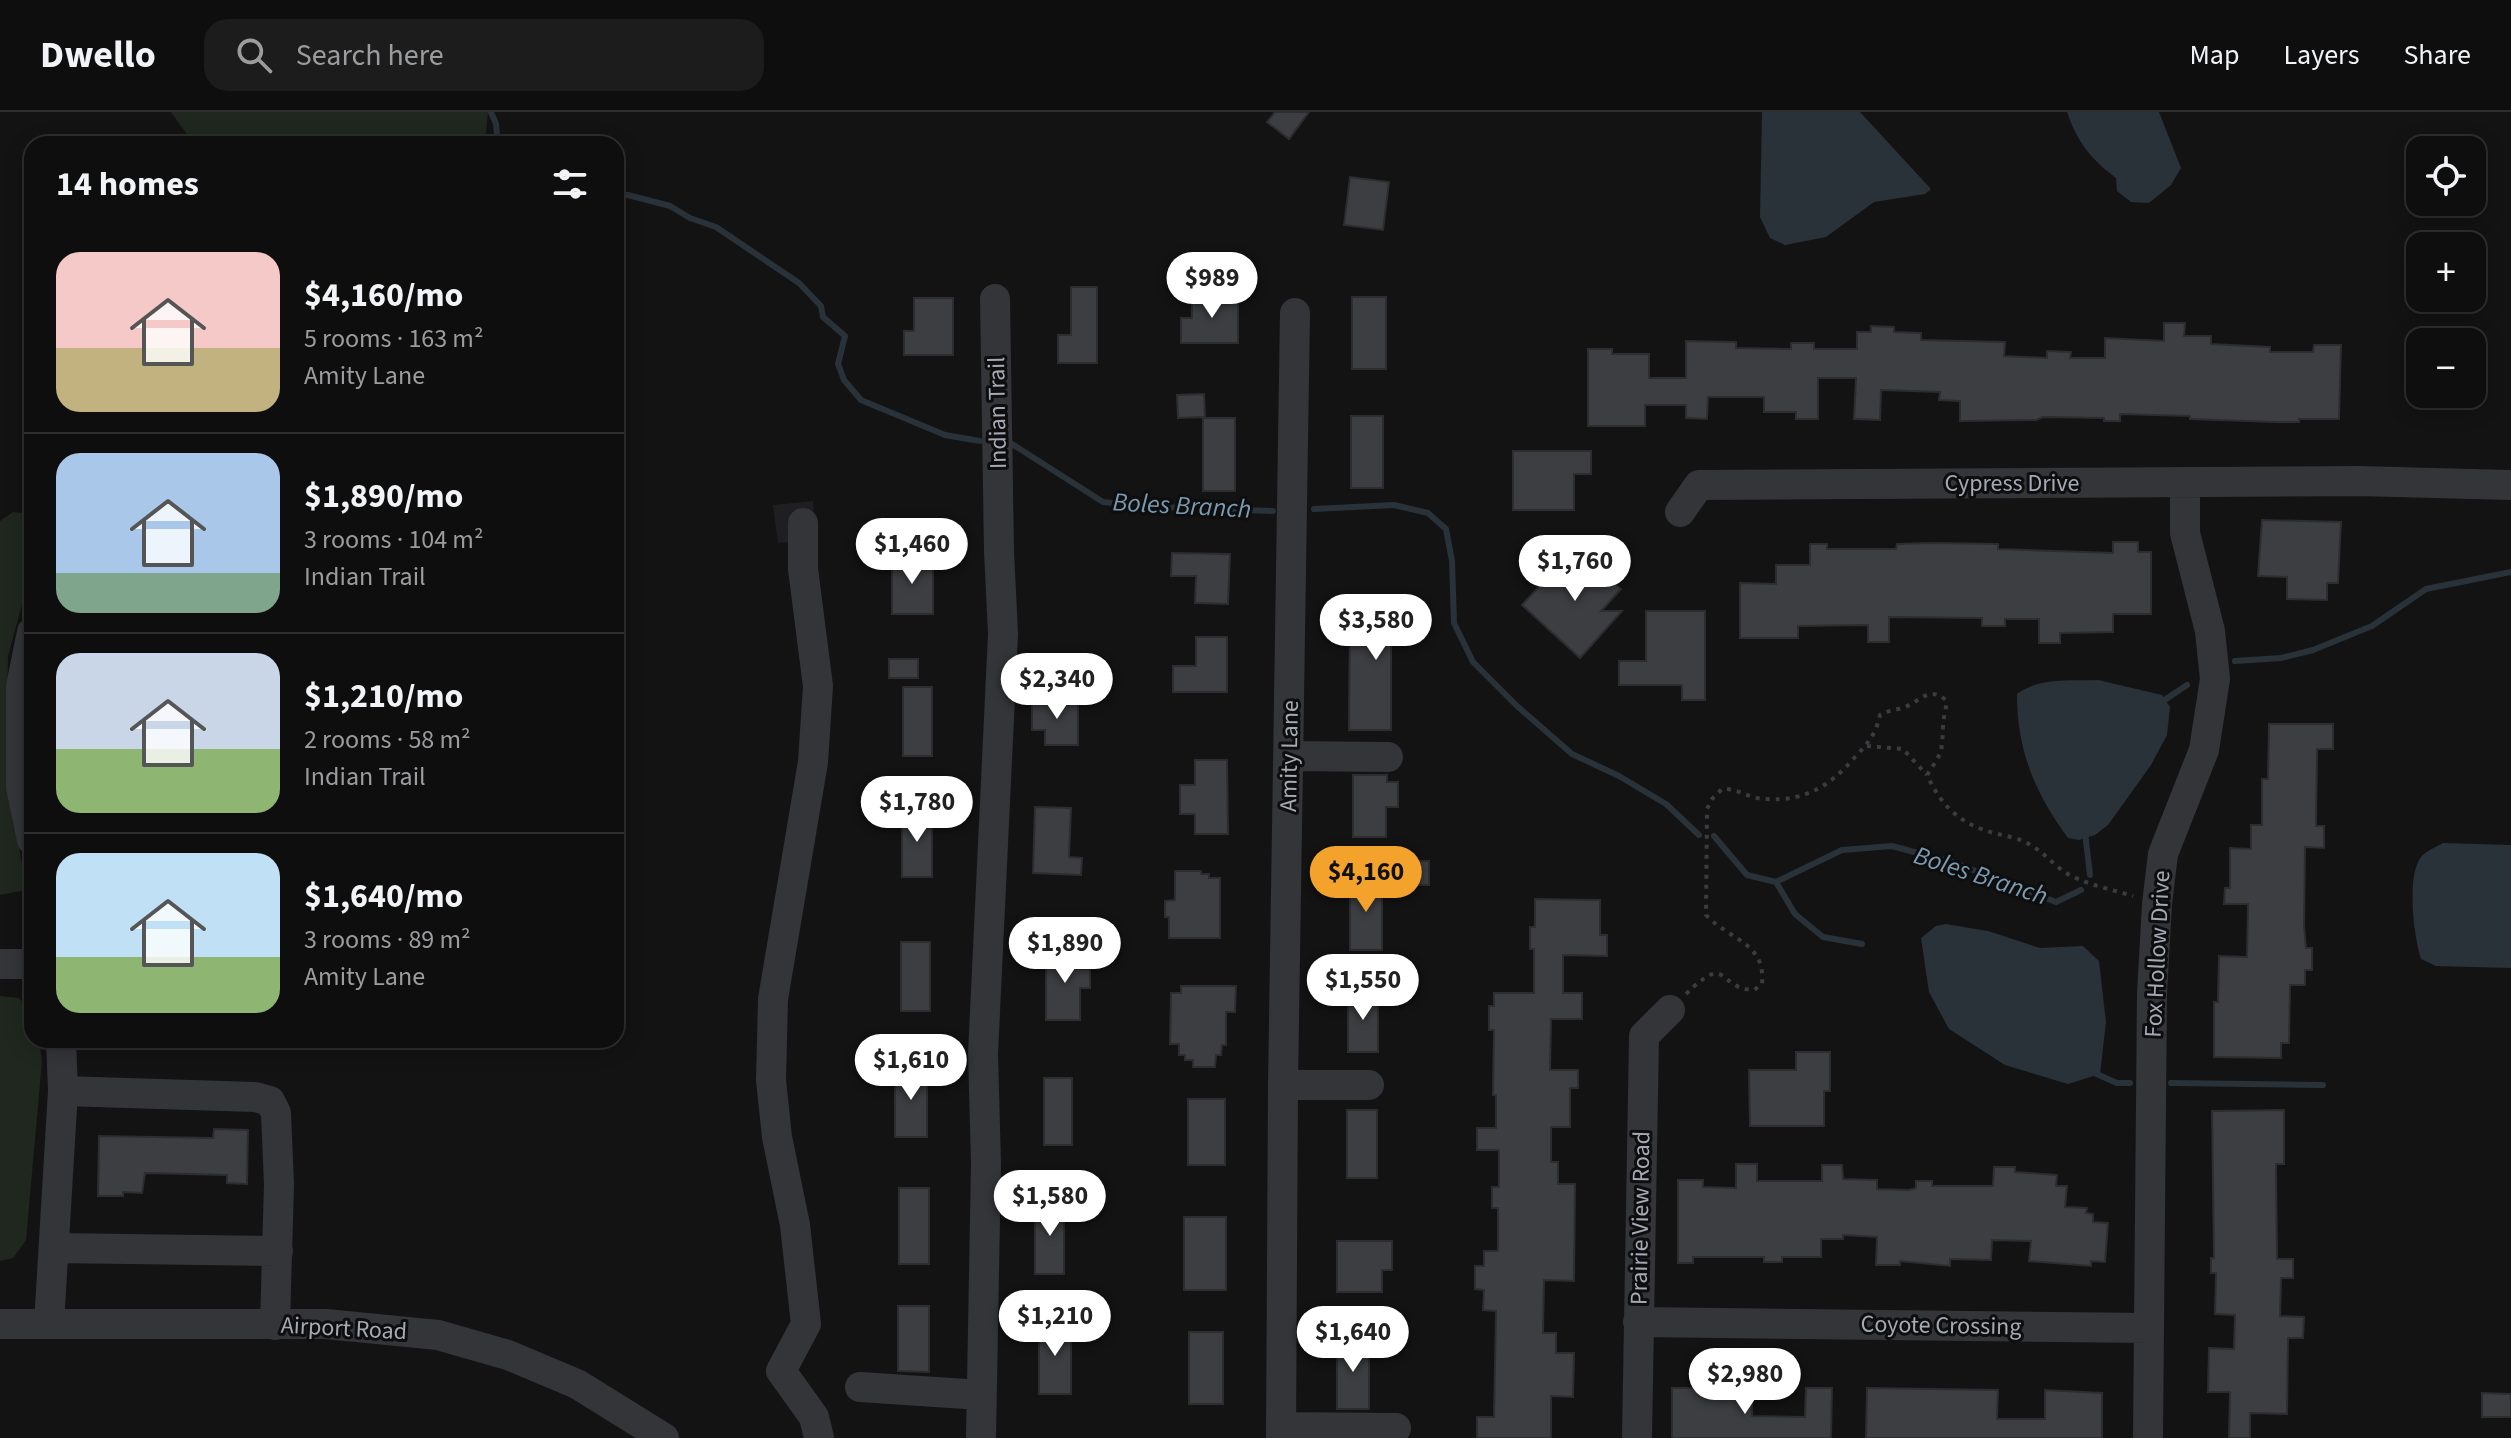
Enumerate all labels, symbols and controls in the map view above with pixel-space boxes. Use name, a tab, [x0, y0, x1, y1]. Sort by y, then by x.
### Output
search box	[204, 19, 764, 91]
text: Dwello	[40, 28, 156, 82]
icon: search	[232, 33, 276, 77]
text: Search here	[296, 34, 444, 77]
text: Map	[2189, 35, 2239, 75]
text: Layers	[2283, 35, 2359, 75]
text: Share	[2403, 35, 2471, 75]
map controls	[2406, 136, 2486, 408]
button: locate	[2406, 136, 2486, 216]
text: 14 homes	[56, 160, 199, 209]
icon: filters	[548, 162, 592, 206]
button: +	[2406, 232, 2486, 312]
pin: $989	[1165, 252, 1259, 320]
text: $989	[1185, 259, 1239, 296]
text: $4,160/mo	[304, 271, 464, 320]
icon: home	[120, 284, 216, 380]
text: 5 rooms · 163 m²	[304, 320, 483, 357]
button: −	[2406, 328, 2486, 408]
text: Amity Lane	[304, 357, 425, 394]
street label: Indian Trail	[979, 357, 1016, 469]
street label: Cypress Drive	[1945, 466, 2079, 501]
text: $1,890/mo	[304, 472, 464, 521]
water label: Boles Branch	[1112, 483, 1252, 528]
icon: home	[120, 485, 216, 581]
pin: $1,460	[847, 518, 977, 586]
text: 3 rooms · 104 m²	[304, 521, 483, 558]
text: $1,460	[874, 525, 950, 562]
pin: $1,760	[1510, 535, 1640, 603]
text: $1,760	[1537, 542, 1613, 579]
text: Indian Trail	[304, 558, 426, 595]
pin: $3,580	[1311, 594, 1441, 662]
text: $3,580	[1338, 601, 1414, 638]
pin: $2,340	[992, 653, 1122, 721]
text: $2,340	[1019, 660, 1095, 697]
text: $1,210/mo	[304, 672, 464, 721]
icon: home	[120, 685, 216, 781]
street label: Amity Lane	[1271, 700, 1308, 812]
text: 2 rooms · 58 m²	[304, 721, 471, 758]
text: Indian Trail	[304, 758, 426, 795]
pin: $1,780	[852, 776, 982, 844]
text: $1,780	[879, 783, 955, 820]
water label: Boles Branch	[1909, 836, 2053, 914]
pin: $4,160	[1301, 846, 1431, 914]
text: $4,160	[1328, 853, 1404, 890]
street label: Fox Hollow Drive	[2136, 869, 2179, 1039]
text: $1,640/mo	[304, 872, 464, 921]
icon: home	[120, 885, 216, 981]
pin: $1,890	[1000, 917, 1130, 985]
text: 3 rooms · 89 m²	[304, 921, 471, 958]
text: $1,890	[1027, 924, 1103, 961]
pin: $1,550	[1298, 954, 1428, 1022]
text: Amity Lane	[304, 958, 425, 995]
text: $1,550	[1325, 961, 1401, 998]
pin: $1,610	[846, 1034, 976, 1102]
text: $1,610	[873, 1041, 949, 1078]
street label: Prairie View Road	[1621, 1131, 1660, 1305]
pin: $1,580	[985, 1170, 1115, 1238]
text: $1,580	[1012, 1177, 1088, 1214]
pin: $1,210	[990, 1290, 1120, 1358]
text: $1,210	[1017, 1297, 1093, 1334]
pin: $1,640	[1288, 1306, 1418, 1374]
street label: Coyote Crossing	[1860, 1307, 2022, 1344]
street label: Airport Road	[280, 1308, 408, 1349]
text: $1,640	[1315, 1313, 1391, 1350]
pin: $2,980	[1680, 1348, 1810, 1416]
text: $2,980	[1707, 1355, 1783, 1392]

